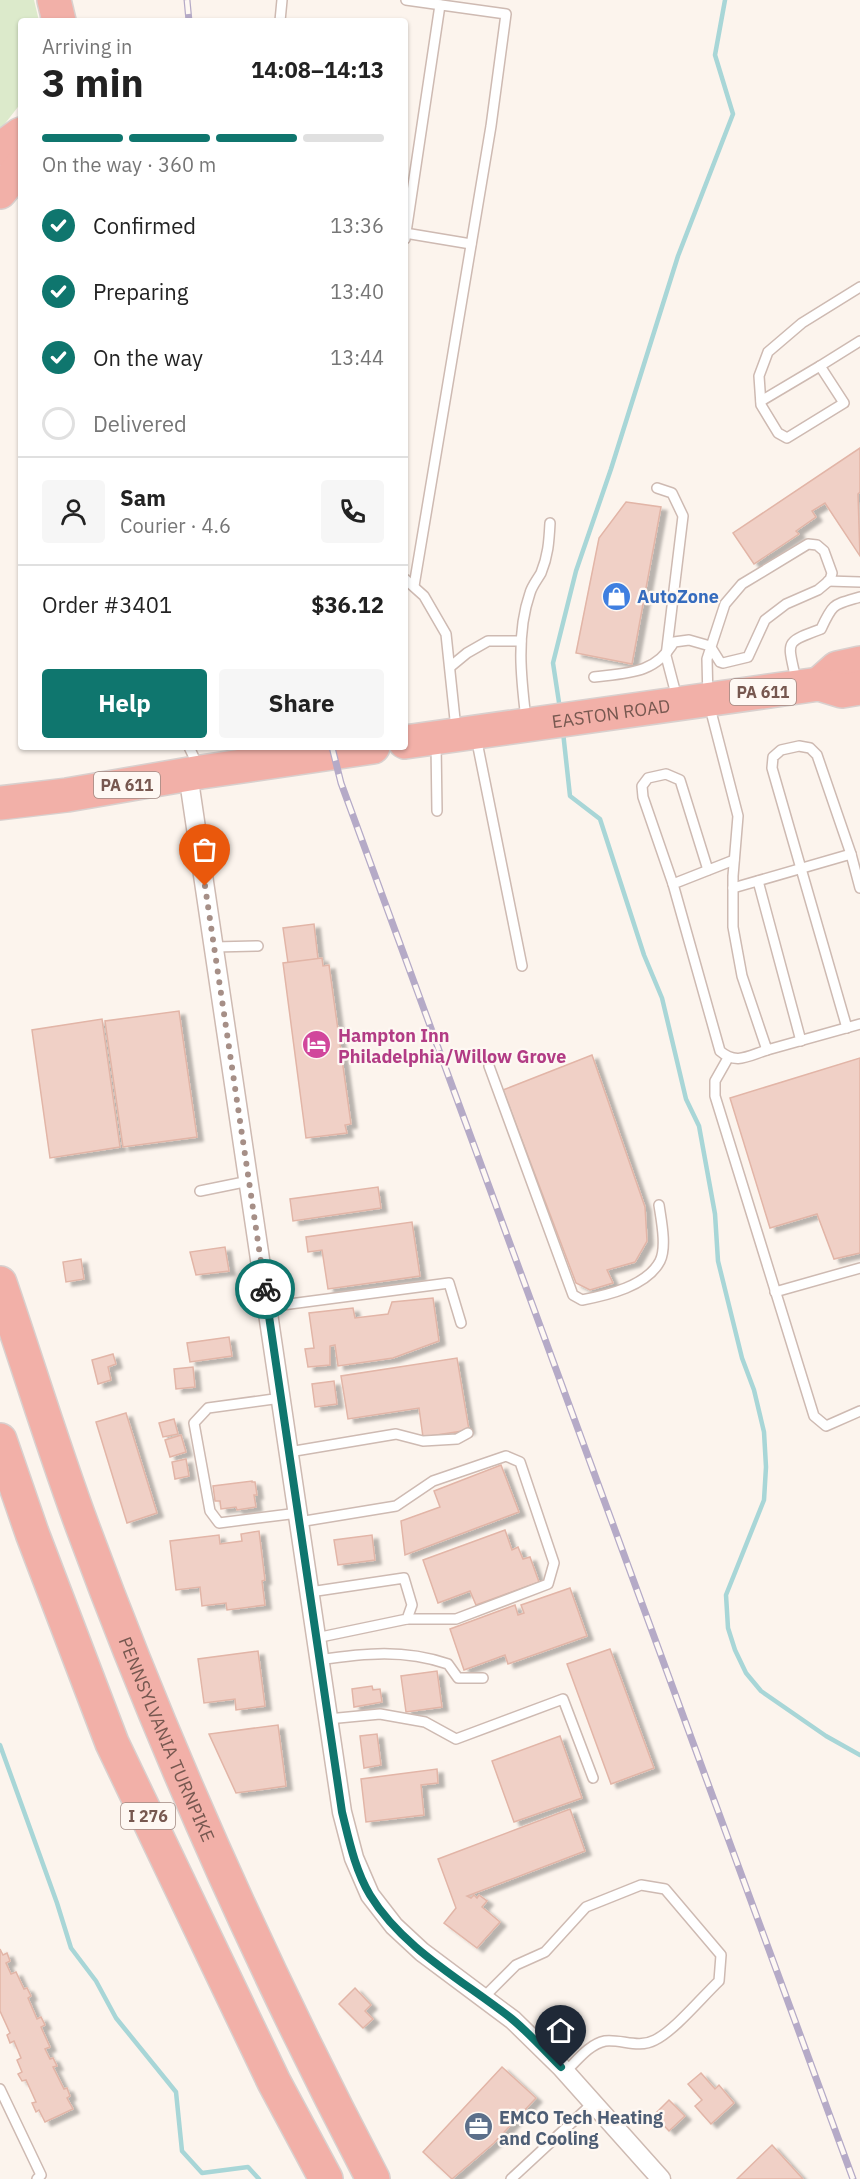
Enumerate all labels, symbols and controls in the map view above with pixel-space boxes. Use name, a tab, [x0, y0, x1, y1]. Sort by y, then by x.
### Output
text: Arriving in	[42, 33, 132, 60]
text: 14:08–14:13	[251, 55, 384, 84]
text: 3 min	[42, 57, 144, 108]
text: On the way · 360 m	[42, 151, 216, 178]
icon: check	[42, 209, 75, 242]
text: Confirmed	[93, 211, 196, 240]
text: 13:36	[330, 212, 384, 239]
icon: check	[42, 275, 75, 308]
text: Preparing	[93, 277, 188, 306]
text: 13:40	[330, 278, 384, 305]
icon: check	[42, 341, 75, 374]
text: On the way	[93, 343, 203, 372]
text: 13:44	[330, 344, 384, 371]
text: Delivered	[93, 409, 187, 438]
button: person	[42, 480, 105, 543]
button: phone	[321, 480, 384, 543]
text: Sam	[120, 483, 166, 512]
text: Courier · 4.6	[120, 512, 231, 539]
shop icon: AutoZone	[600, 580, 632, 612]
place label: AutoZone	[637, 585, 719, 608]
text: Order #3401	[42, 590, 172, 619]
text: $36.12	[311, 590, 384, 619]
button: Help	[42, 669, 207, 738]
button: Share	[219, 669, 384, 738]
road number: PA 611	[730, 679, 796, 705]
street label: EASTON ROAD	[550, 693, 672, 733]
road number: PA 611	[94, 772, 160, 798]
pin	[179, 824, 230, 886]
icon: bag	[188, 833, 221, 866]
place label: Hampton Inn Philadelphia/Willow Grove	[338, 1024, 566, 1068]
hotel icon: Hampton Inn Philadelphia/Willow Grove	[301, 1029, 333, 1061]
courier	[235, 1259, 295, 1319]
icon: bike	[249, 1273, 282, 1306]
street label: PENNSYLVANIA TURNPIKE	[114, 1633, 220, 1845]
road number: I 276	[121, 1803, 175, 1829]
pin	[535, 2005, 586, 2067]
icon: home	[544, 2014, 577, 2047]
place label: EMCO Tech Heating and Cooling	[499, 2106, 663, 2150]
office icon: EMCO Tech Heating and Cooling	[462, 2111, 494, 2143]

